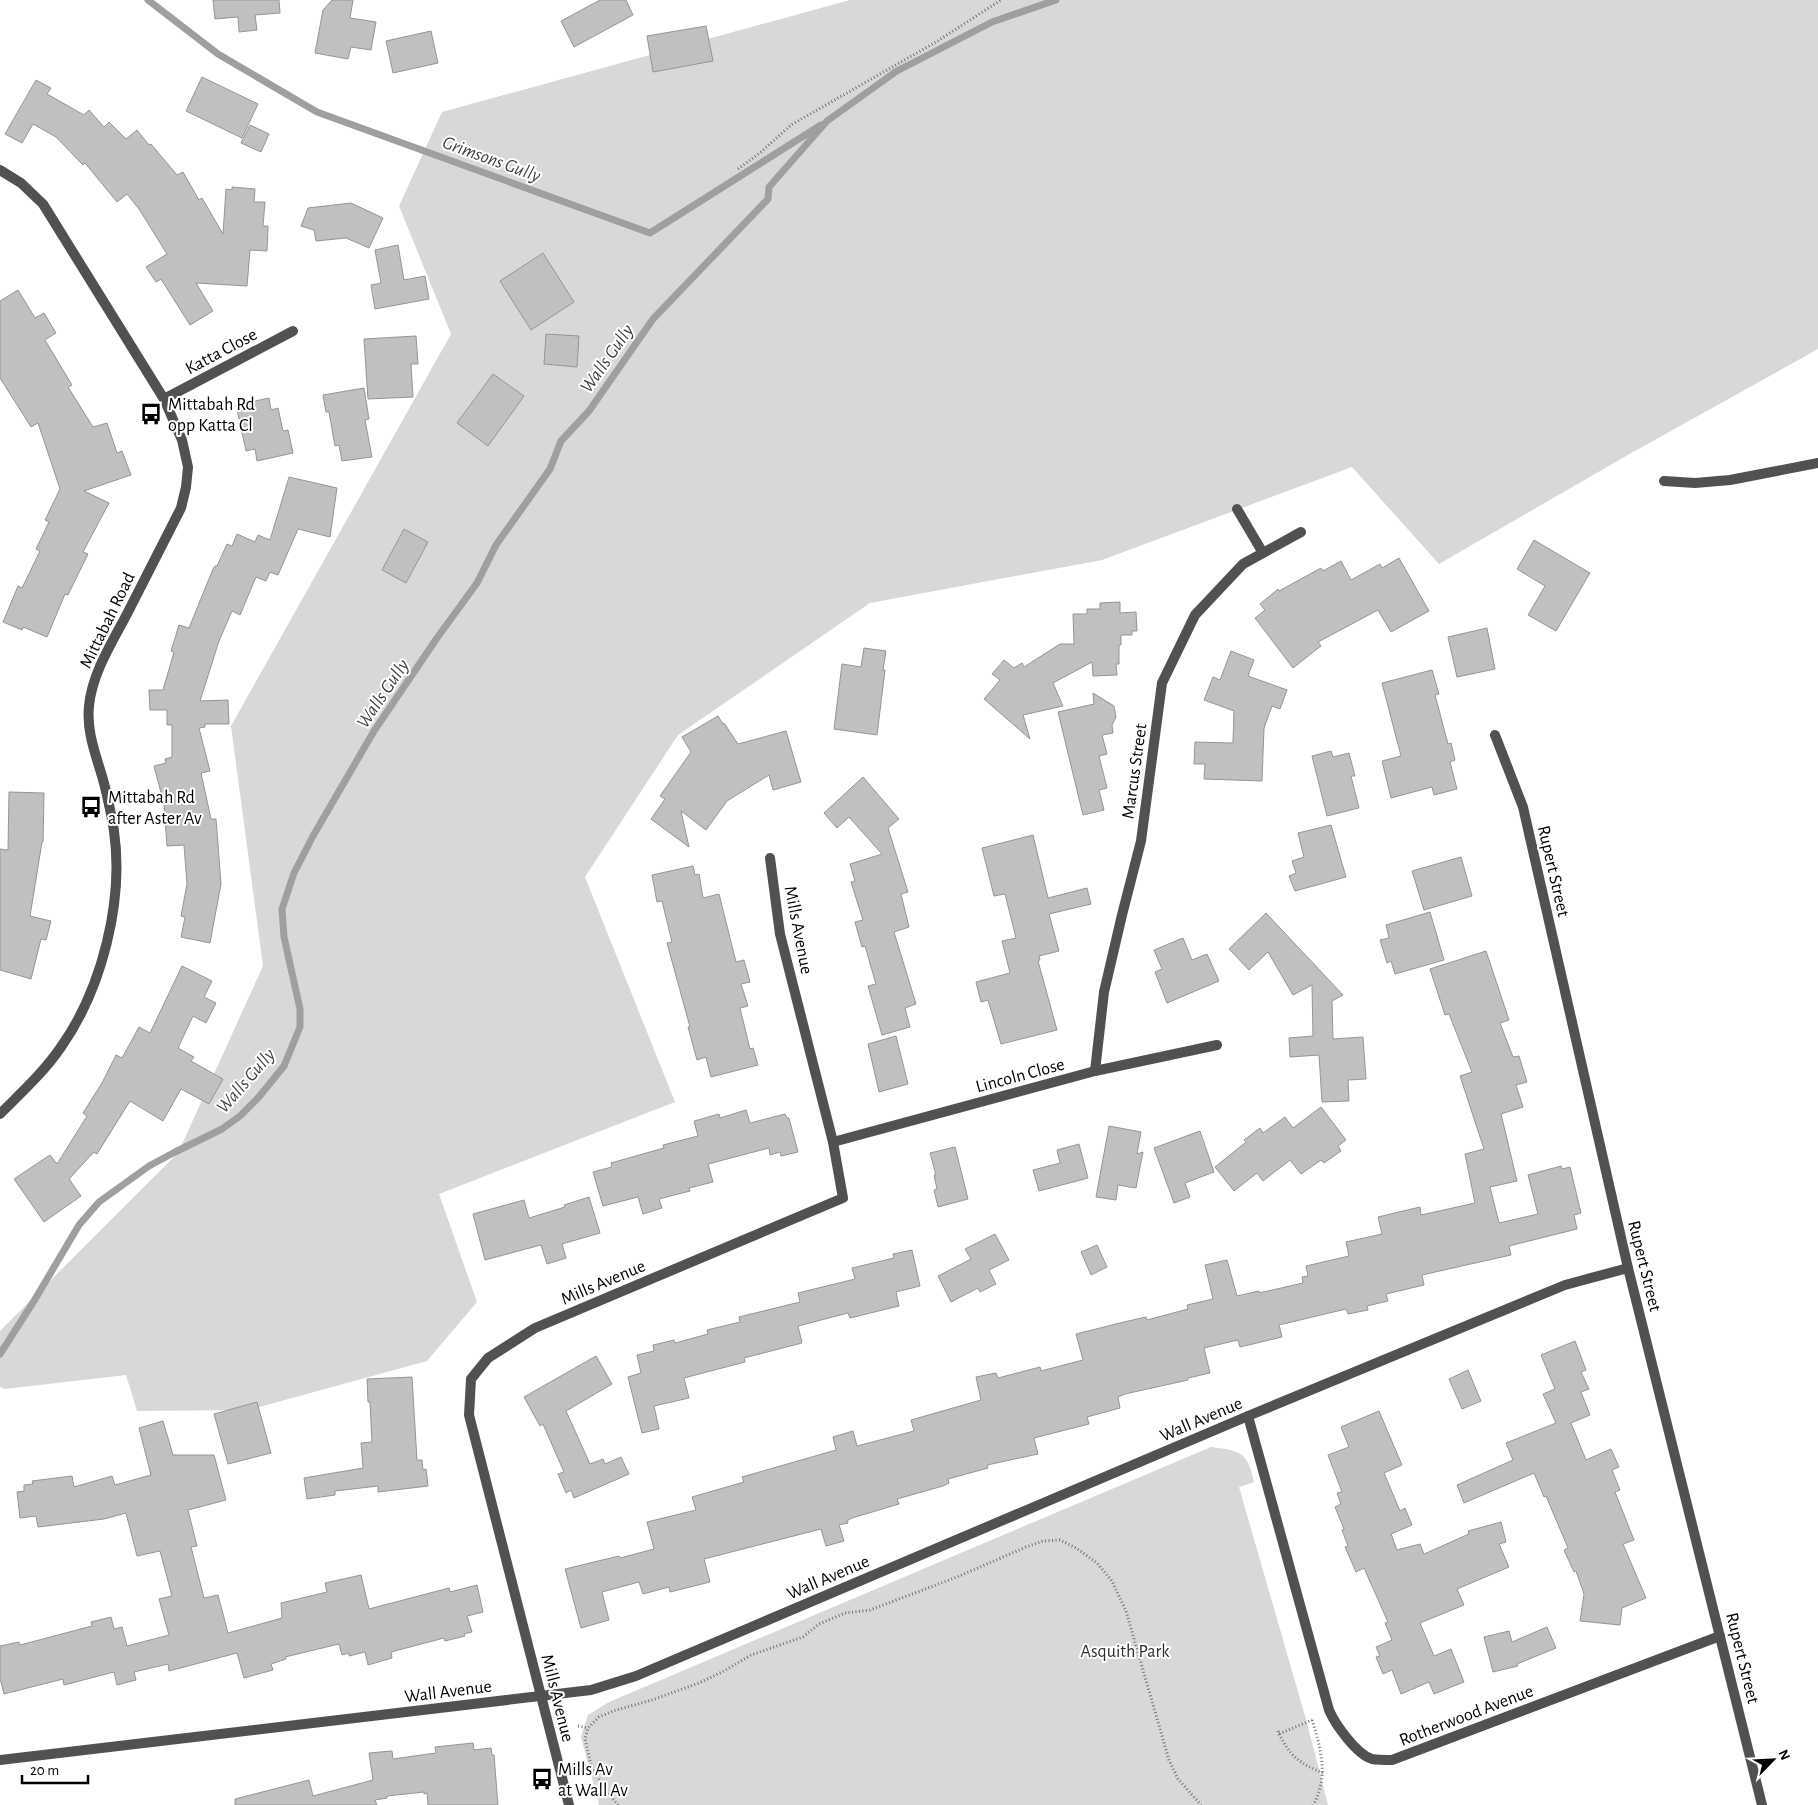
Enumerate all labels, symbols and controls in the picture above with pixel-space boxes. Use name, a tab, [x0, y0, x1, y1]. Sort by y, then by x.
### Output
water label: Grimsons Gully	[440, 133, 543, 186]
water label: Walls Gully	[577, 321, 638, 396]
street label: Katta Close	[183, 326, 260, 378]
place label: Mittabah Rd opp Katta Cl	[168, 396, 255, 435]
bus stop icon: Mittabah Rd opp Katta Cl	[138, 401, 164, 427]
street label: Mittabah Road	[77, 570, 139, 671]
water label: Walls Gully	[353, 656, 413, 732]
street label: Marcus Street	[1119, 722, 1151, 820]
place label: Mittabah Rd after Aster Av	[108, 789, 202, 828]
bus stop icon: Mittabah Rd after Aster Av	[78, 794, 104, 820]
street label: Rupert Street	[1534, 824, 1572, 919]
street label: Mills Avenue	[781, 885, 815, 976]
water label: Walls Gully	[213, 1045, 279, 1117]
street label: Lincoln Close	[974, 1055, 1067, 1096]
street label: Rupert Street	[1624, 1219, 1664, 1314]
street label: Mills Avenue	[559, 1257, 648, 1309]
street label: Wall Avenue	[1157, 1394, 1245, 1445]
street label: Wall Avenue	[784, 1552, 872, 1603]
street label: Rupert Street	[1722, 1611, 1762, 1706]
park label: Asquith Park	[1081, 1643, 1170, 1661]
street label: Mills Avenue	[537, 1653, 577, 1744]
street label: Wall Avenue	[403, 1678, 493, 1706]
street label: Rotherwood Avenue	[1397, 1682, 1536, 1750]
north arrow	[1748, 1735, 1798, 1785]
text: N	[1776, 1748, 1792, 1762]
scale bar	[22, 1752, 89, 1784]
place label: Mills Av at Wall Av	[558, 1761, 628, 1800]
text: 20 m	[30, 1763, 59, 1778]
bus stop icon: Mills Av at Wall Av	[529, 1766, 555, 1792]

